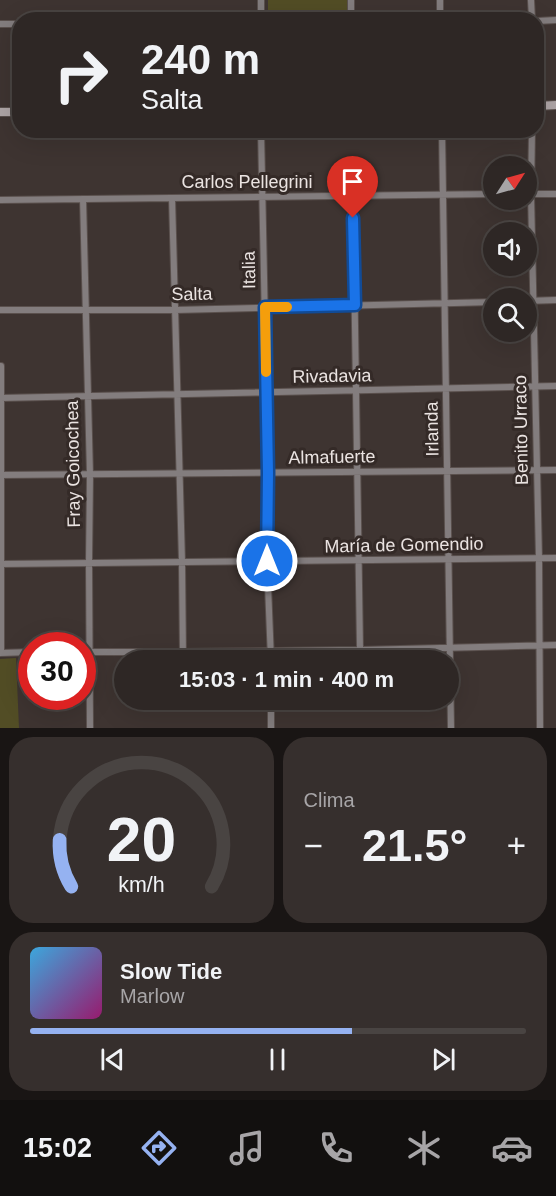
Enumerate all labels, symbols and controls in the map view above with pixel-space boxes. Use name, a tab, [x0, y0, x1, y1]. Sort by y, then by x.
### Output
icon: right	[42, 36, 120, 114]
text: 240 m	[141, 36, 260, 83]
text: Salta	[141, 85, 203, 115]
pin	[327, 156, 378, 218]
north arrow	[483, 156, 537, 210]
map controls	[483, 156, 537, 342]
icon: arrive	[336, 165, 369, 198]
street label: Carlos Pellegrini	[181, 172, 313, 192]
button: sound	[483, 222, 537, 276]
street label: Italia	[239, 250, 259, 289]
street label: Salta	[171, 284, 214, 304]
button: search	[483, 288, 537, 342]
street label: Rivadavia	[292, 365, 373, 387]
street label: Benito Urraco	[510, 375, 532, 485]
street label: Fray Goicochea	[62, 399, 84, 528]
street label: Irlanda	[422, 400, 442, 457]
street label: Almafuerte	[288, 446, 376, 468]
position arrow	[235, 529, 299, 593]
street label: María de Gomendio	[324, 534, 484, 556]
speed limit sign: 30	[18, 632, 96, 710]
text: 15:03 · 1 min · 400 m	[179, 667, 394, 692]
text: Clima	[304, 789, 355, 811]
text: 20	[107, 805, 176, 874]
text: 21.5°	[362, 820, 468, 871]
text: −	[304, 827, 323, 864]
text: +	[507, 827, 526, 864]
text: km/h	[118, 873, 164, 897]
text: Slow Tide	[120, 959, 222, 984]
text: Marlow	[120, 985, 184, 1007]
icon: previous	[96, 1043, 129, 1076]
icon: pause	[261, 1043, 294, 1076]
icon: next	[427, 1043, 460, 1076]
icon: directions	[138, 1127, 180, 1169]
icon: music	[226, 1127, 268, 1169]
icon: phone	[315, 1127, 357, 1169]
icon: climate	[403, 1127, 445, 1169]
icon: car	[491, 1127, 533, 1169]
text: 15:02	[23, 1133, 92, 1163]

